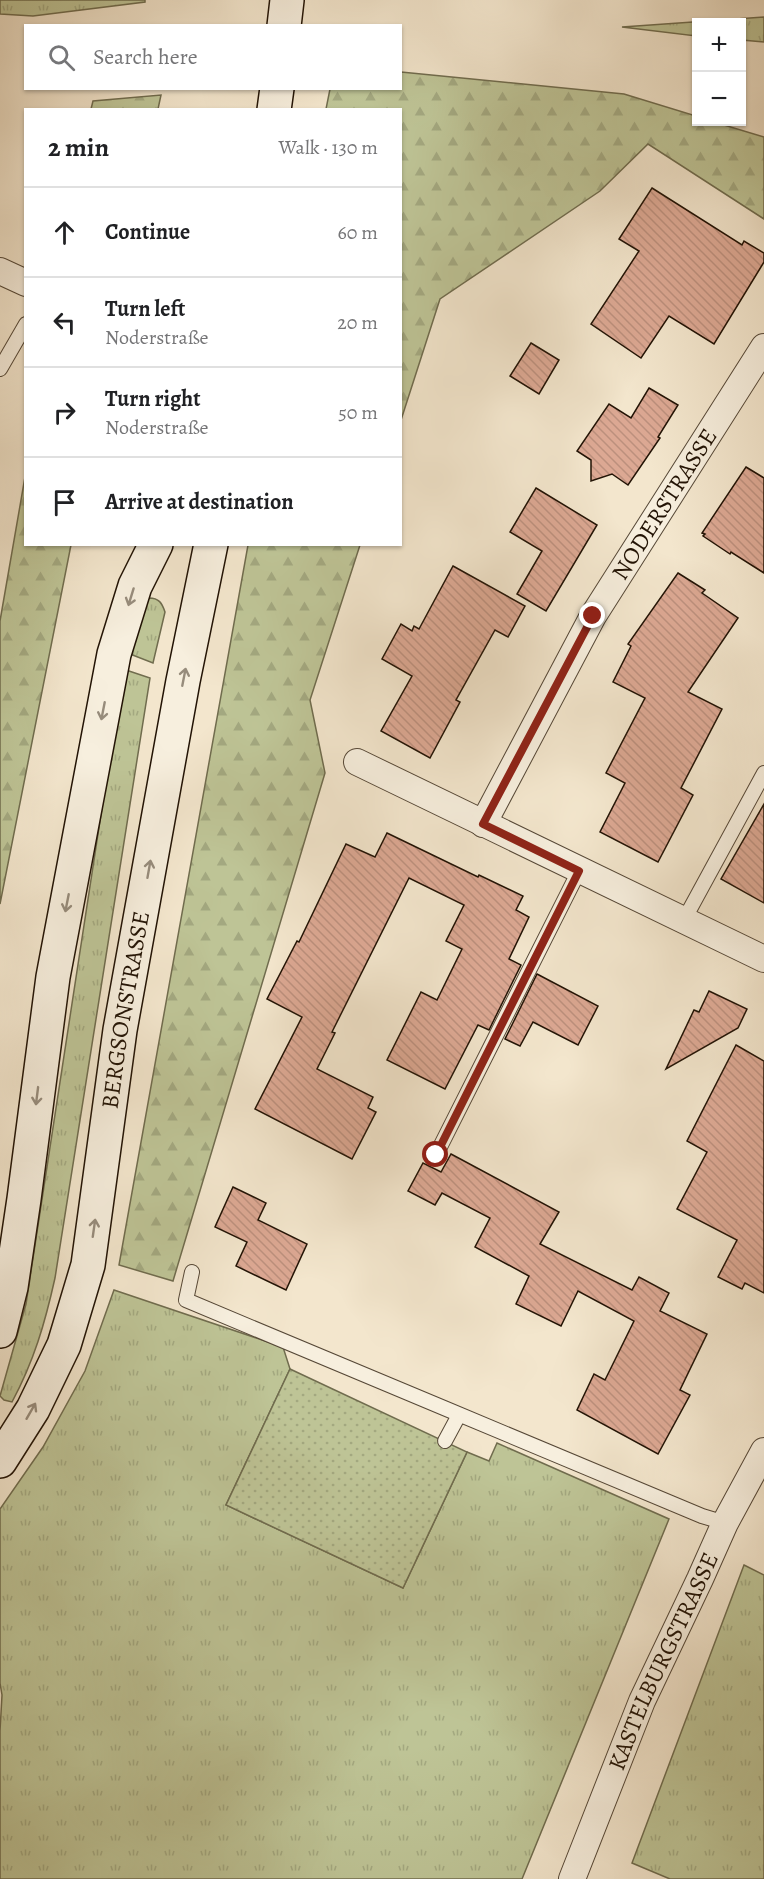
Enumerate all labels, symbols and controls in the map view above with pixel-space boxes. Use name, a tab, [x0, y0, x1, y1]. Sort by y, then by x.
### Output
map controls	[692, 18, 746, 126]
button: +	[692, 18, 746, 72]
search box	[24, 24, 402, 90]
icon: search	[45, 41, 78, 74]
text: Search here	[93, 42, 198, 72]
button: −	[692, 72, 746, 126]
text: 2 min	[48, 130, 109, 165]
text: Walk · 130 m	[279, 134, 378, 161]
icon: ahead	[48, 216, 81, 249]
text: Continue	[105, 217, 190, 247]
text: 60 m	[338, 219, 378, 246]
text: Turn left	[105, 294, 185, 324]
icon: left	[48, 306, 81, 339]
text: 20 m	[337, 309, 378, 336]
text: Noderstraße	[105, 324, 209, 351]
text: Turn right	[105, 384, 201, 414]
icon: right	[48, 396, 81, 429]
text: 50 m	[338, 399, 378, 426]
text: Noderstraße	[105, 414, 209, 441]
street label: NODERSTRASSE	[604, 422, 724, 586]
icon: arrive	[48, 486, 81, 519]
text: Arrive at destination	[105, 487, 294, 517]
one-way arrow	[125, 587, 136, 606]
route end	[579, 602, 605, 628]
one-way arrow	[179, 668, 190, 688]
one-way arrow	[97, 701, 108, 721]
one-way arrow	[144, 860, 155, 880]
one-way arrow	[61, 893, 72, 912]
street label: BERGSONSTRASSE	[93, 909, 157, 1111]
one-way arrow	[32, 1085, 43, 1105]
route start	[422, 1141, 448, 1167]
one-way arrow	[88, 1218, 99, 1238]
one-way arrow	[26, 1403, 38, 1420]
street label: KASTELBURGSTRASSE	[600, 1547, 726, 1775]

